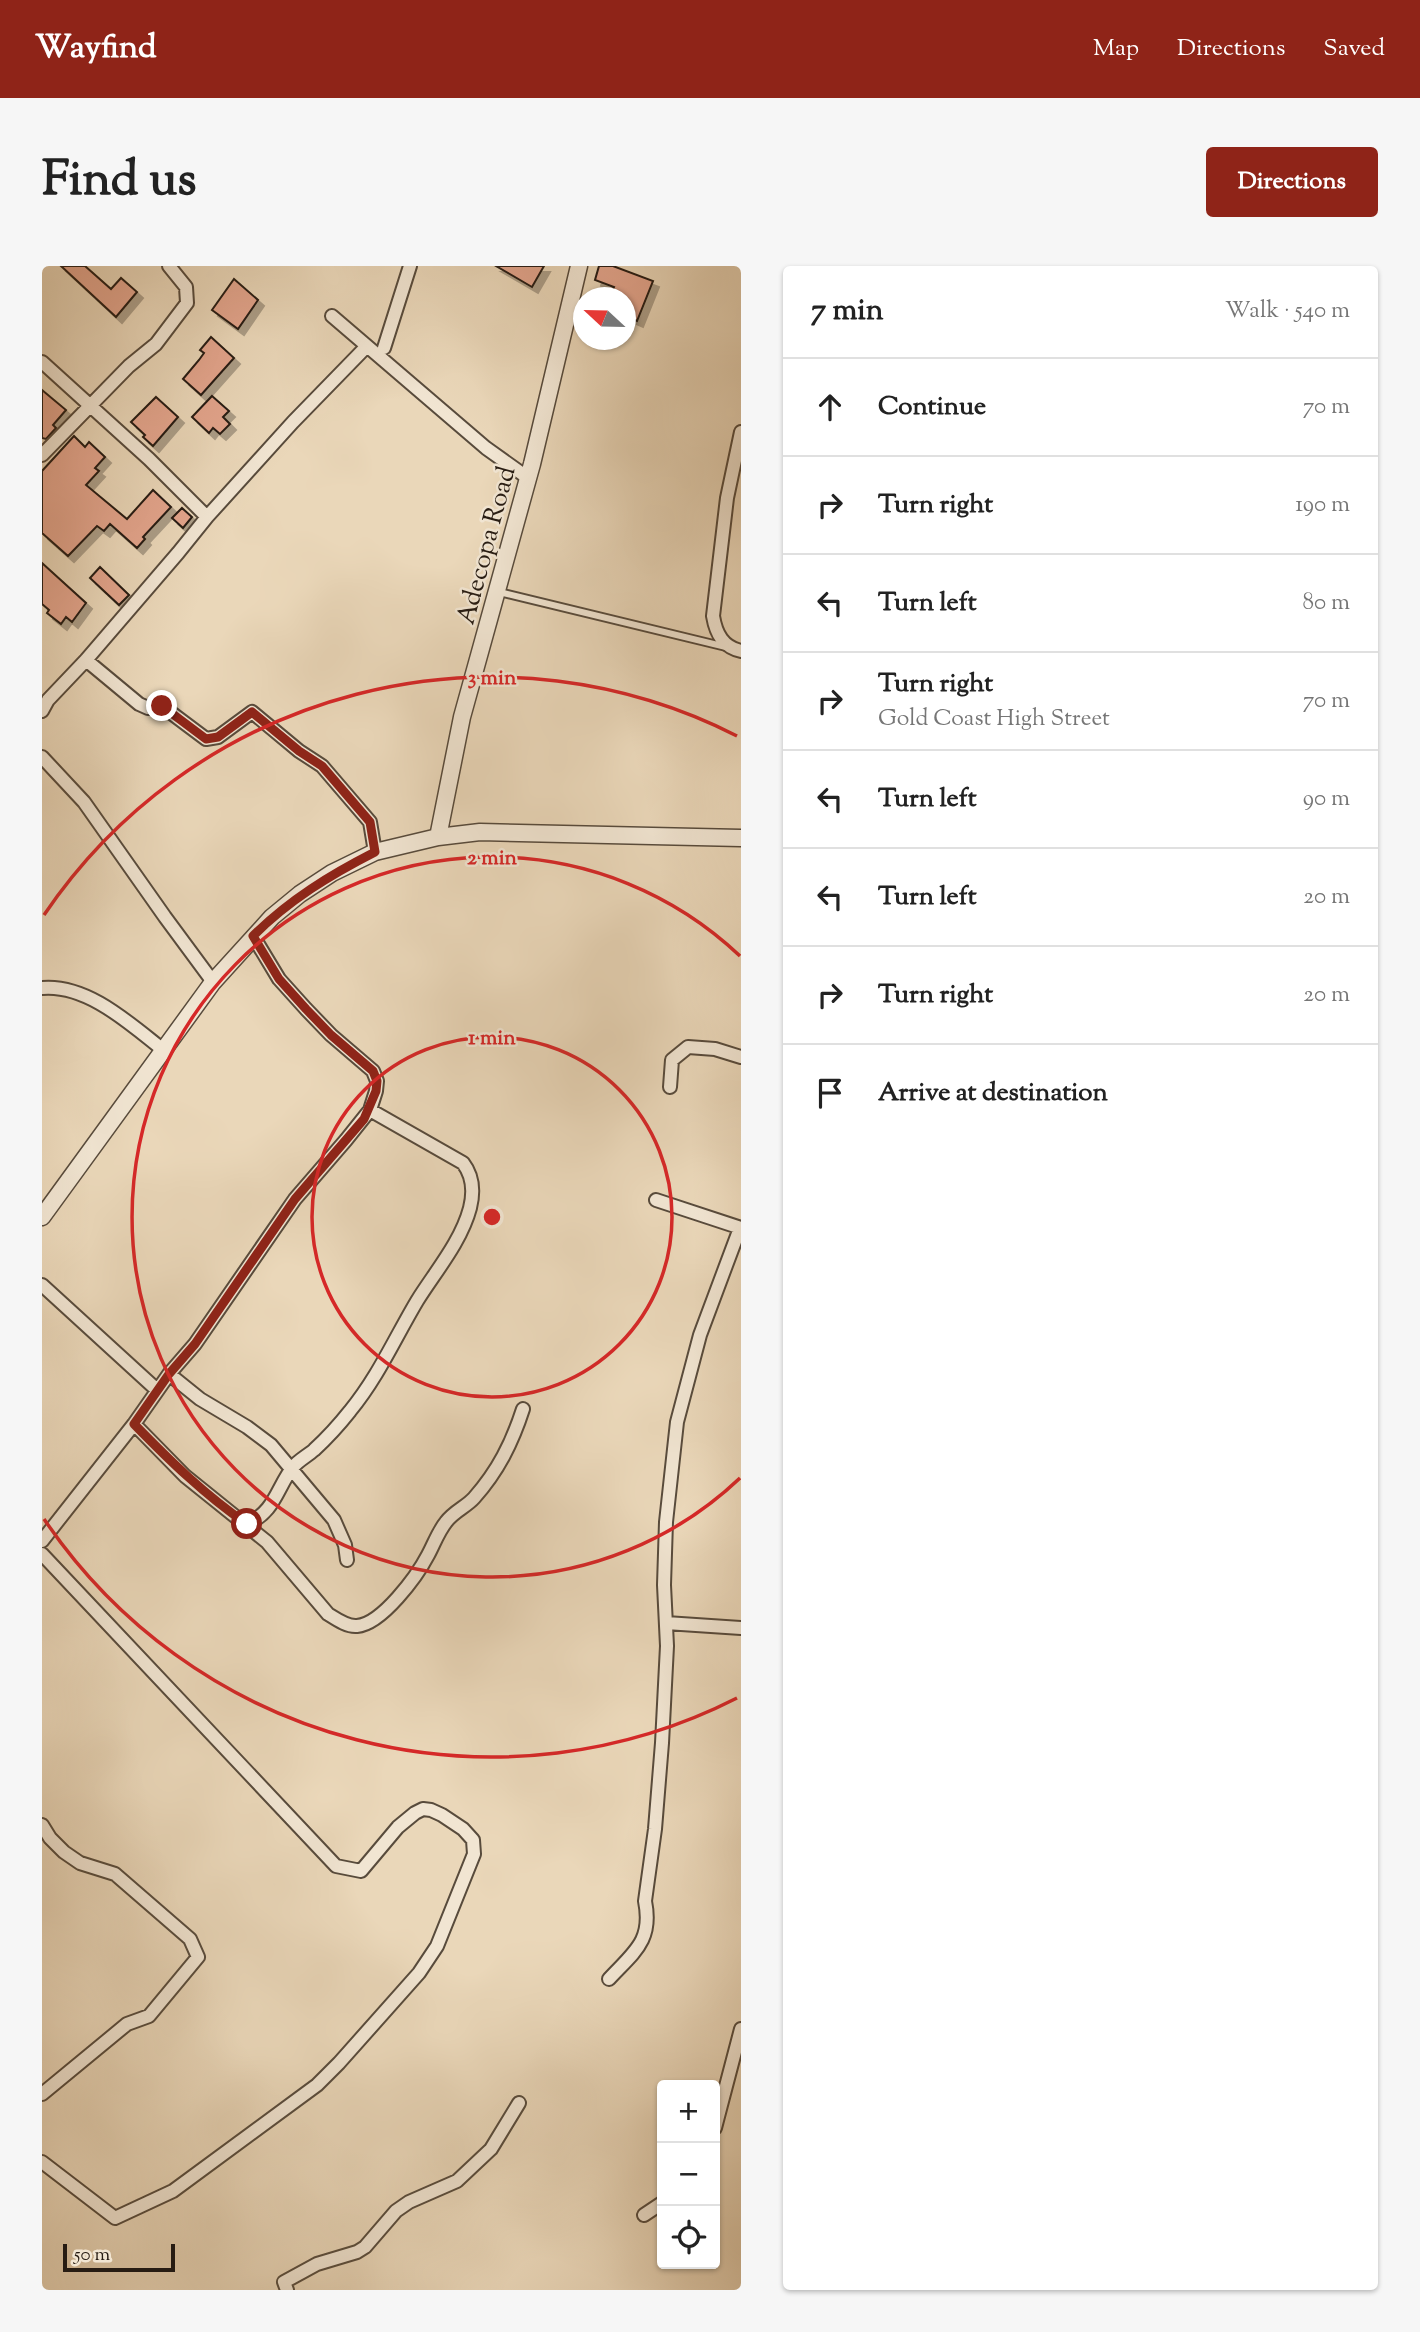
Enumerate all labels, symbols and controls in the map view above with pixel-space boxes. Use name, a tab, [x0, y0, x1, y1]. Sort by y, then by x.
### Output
text: Wayfind	[35, 25, 157, 73]
text: Map	[1093, 32, 1139, 66]
text: Directions	[1177, 32, 1285, 66]
text: Saved	[1323, 32, 1385, 66]
text: Find us	[42, 147, 196, 217]
button: Directions	[1206, 147, 1378, 217]
north arrow	[573, 287, 636, 350]
text: 7 min	[811, 290, 883, 333]
text: Walk · 540 m	[1225, 295, 1350, 328]
icon: ahead	[811, 388, 849, 426]
text: Continue	[878, 389, 986, 426]
text: 70 m	[1303, 391, 1350, 424]
street label: Adecopa Road	[449, 462, 526, 629]
icon: right	[811, 486, 849, 524]
text: Turn right	[878, 487, 993, 524]
text: 190 m	[1295, 489, 1350, 522]
icon: left	[811, 584, 849, 622]
text: Turn left	[878, 585, 977, 622]
text: 80 m	[1302, 587, 1350, 620]
text: 3 min	[468, 664, 517, 694]
text: Turn right	[878, 666, 993, 703]
icon: right	[811, 682, 849, 720]
text: 70 m	[1303, 685, 1350, 718]
route end	[146, 690, 177, 721]
text: Gold Coast High Street	[878, 703, 1110, 736]
icon: left	[811, 780, 849, 818]
text: Turn left	[878, 781, 977, 818]
text: 90 m	[1303, 783, 1350, 816]
text: 2 min	[467, 844, 518, 874]
icon: left	[811, 878, 849, 916]
text: Turn left	[878, 879, 977, 916]
text: 20 m	[1303, 881, 1350, 914]
icon: right	[811, 976, 849, 1014]
text: Turn right	[878, 977, 993, 1014]
text: 20 m	[1303, 979, 1350, 1012]
text: 1 min	[468, 1024, 516, 1054]
icon: arrive	[811, 1074, 849, 1112]
text: Arrive at destination	[878, 1075, 1108, 1112]
centre of rings	[480, 1205, 504, 1229]
route start	[231, 1508, 262, 1539]
map controls	[657, 2080, 720, 2269]
button: +	[657, 2080, 720, 2143]
button: −	[657, 2143, 720, 2206]
button: locate	[657, 2206, 720, 2269]
scale bar	[63, 2241, 175, 2273]
text: 50 m	[74, 2242, 110, 2269]

